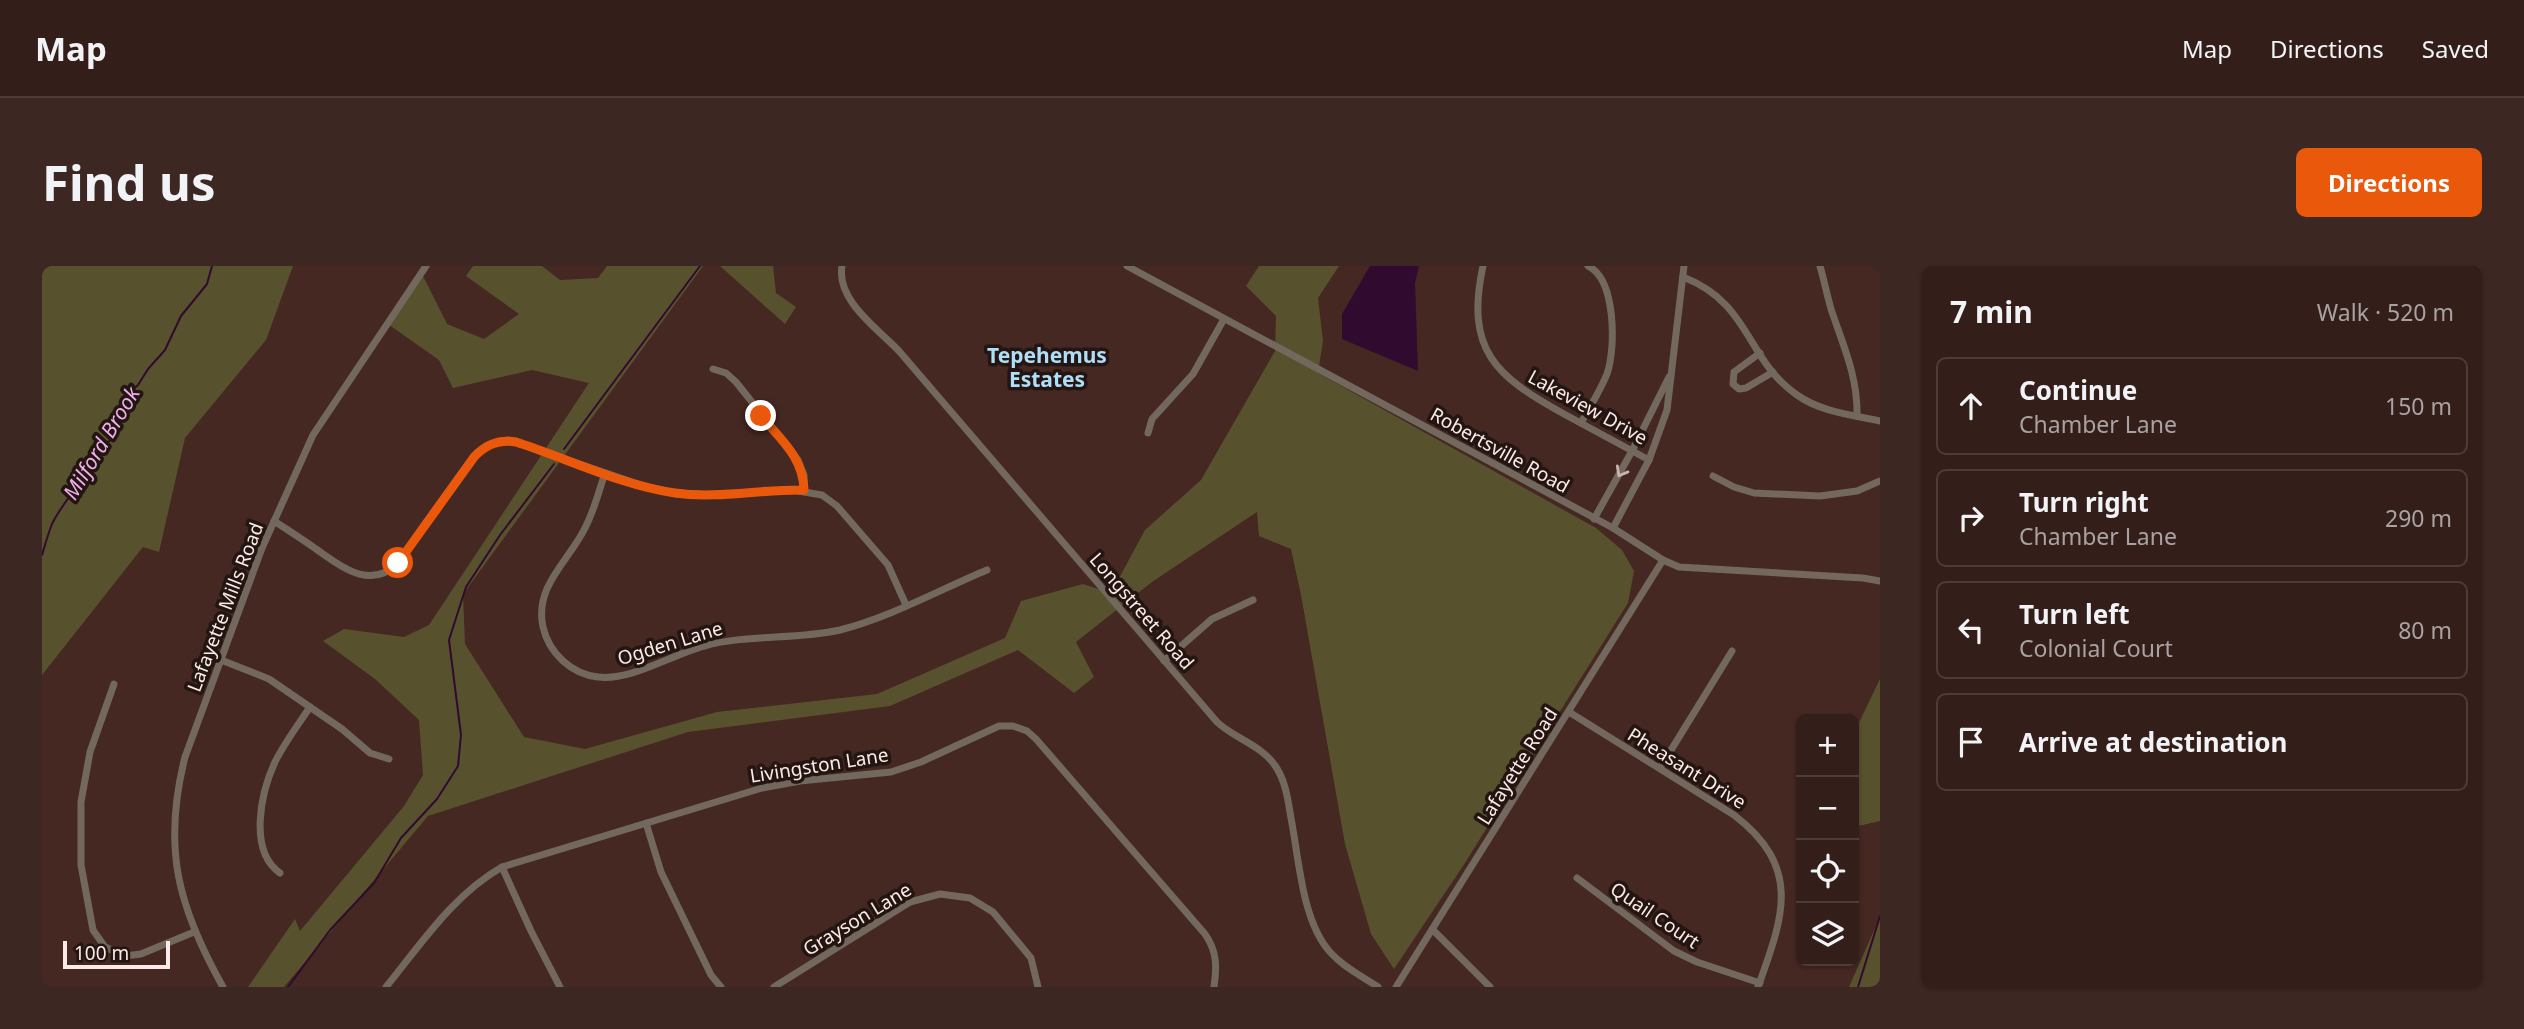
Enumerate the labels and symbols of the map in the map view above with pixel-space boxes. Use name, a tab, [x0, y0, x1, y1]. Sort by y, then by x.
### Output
district label: Tepehemus Estates	[987, 341, 1107, 393]
street label: Lakeview Drive	[1524, 363, 1652, 451]
water label: Milford Brook	[56, 380, 147, 505]
route end	[745, 400, 776, 431]
street label: Robertsville Road	[1426, 401, 1574, 499]
one-way arrow	[1616, 464, 1629, 477]
street label: Lafayette Mills Road	[181, 519, 269, 695]
route start	[382, 547, 413, 578]
street label: Longstreet Road	[1084, 547, 1200, 675]
street label: Ogden Lane	[614, 615, 726, 671]
street label: Lafayette Road	[1471, 703, 1563, 829]
street label: Pheasant Drive	[1623, 721, 1751, 815]
street label: Livingston Lane	[748, 741, 890, 789]
street label: Grayson Lane	[798, 876, 916, 962]
street label: Quail Court	[1605, 876, 1705, 954]
scale bar	[63, 938, 170, 970]

